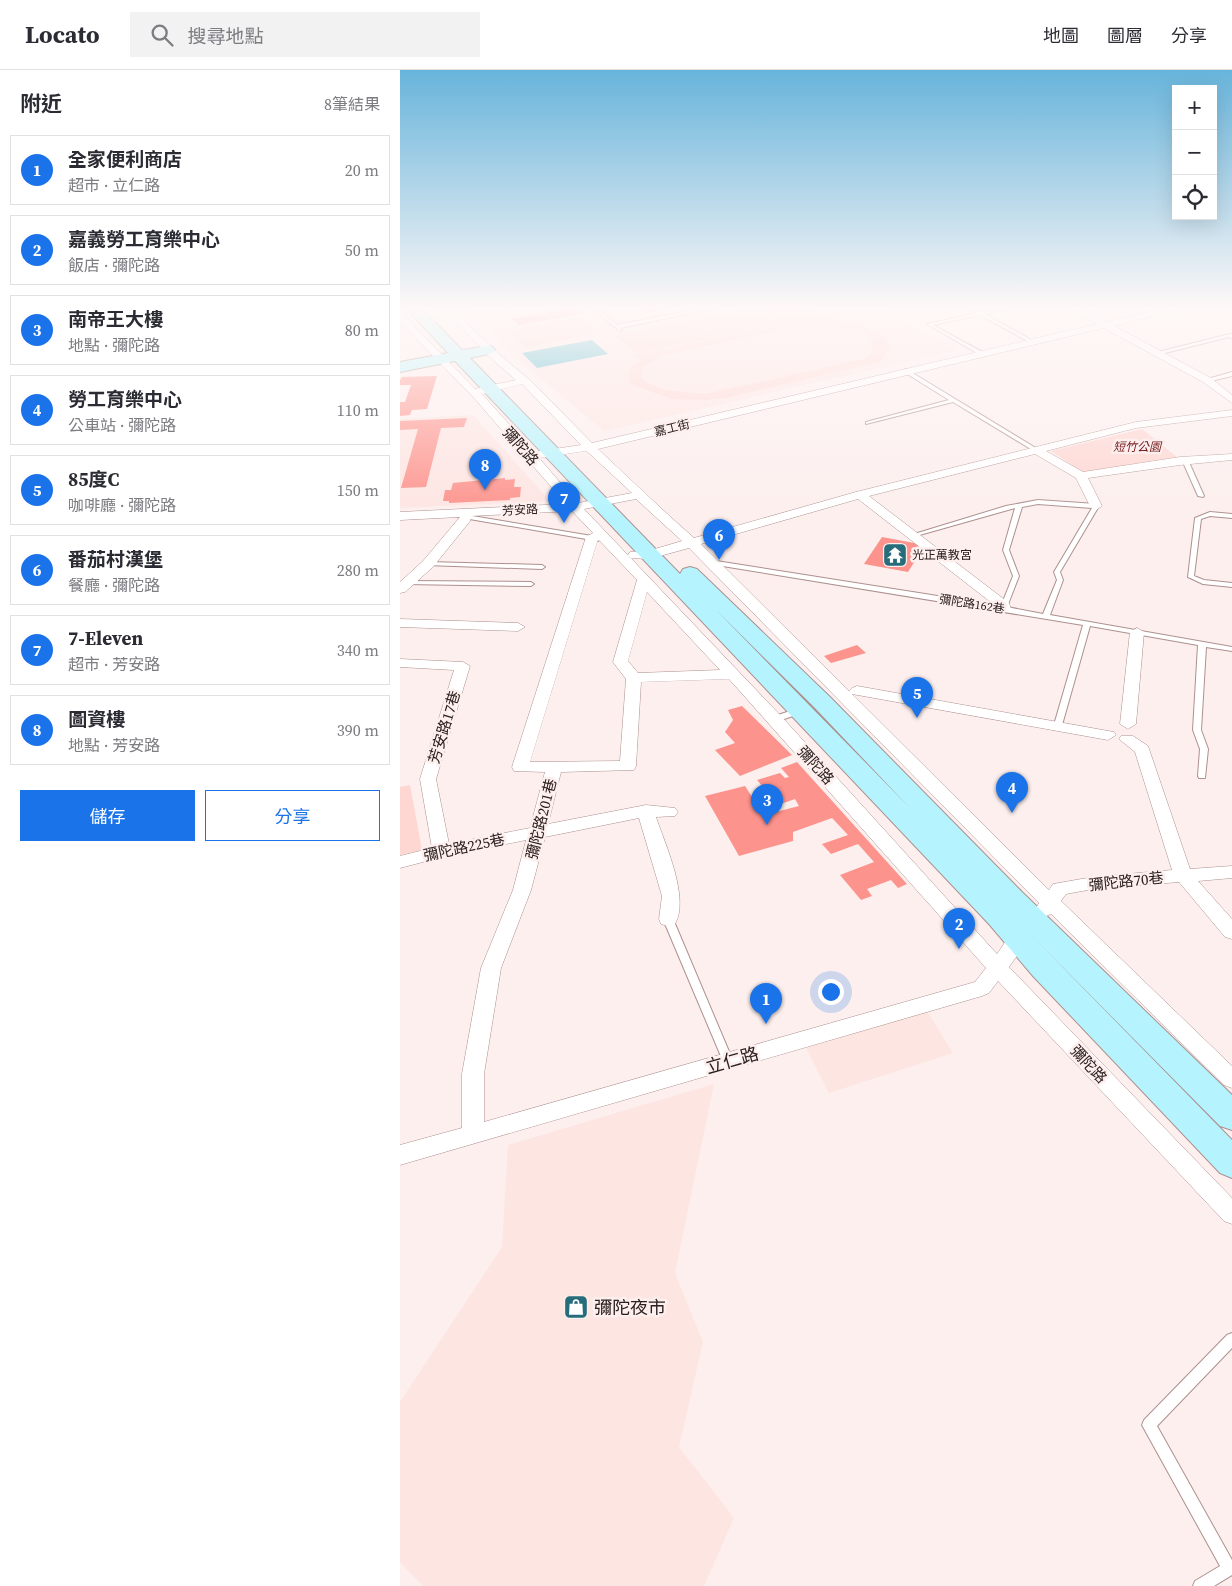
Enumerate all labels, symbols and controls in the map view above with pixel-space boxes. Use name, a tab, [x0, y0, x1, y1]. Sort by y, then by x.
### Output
search box	[130, 12, 480, 57]
text: Locato	[25, 18, 100, 51]
icon: search	[148, 21, 176, 49]
text: 搜尋地點	[188, 23, 264, 49]
text: 地圖	[1043, 23, 1079, 48]
text: 圖層	[1107, 23, 1143, 48]
text: 分享	[1171, 23, 1207, 48]
map controls	[1172, 85, 1217, 220]
button: +	[1172, 85, 1217, 130]
text: 附近	[20, 89, 62, 118]
text: 8筆結果	[324, 93, 380, 115]
button: −	[1172, 130, 1217, 175]
text: 全家便利商店	[68, 146, 182, 172]
text: 1	[33, 159, 41, 181]
text: 20 m	[345, 159, 379, 181]
text: 超市 · 立仁路	[68, 174, 160, 196]
button: locate	[1172, 175, 1217, 220]
text: 嘉義勞工育樂中心	[68, 226, 220, 252]
text: 2	[33, 239, 41, 261]
text: 50 m	[345, 239, 379, 261]
text: 飯店 · 彌陀路	[68, 254, 160, 276]
text: 南帝王大樓	[68, 306, 163, 332]
text: 3	[33, 319, 41, 341]
text: 80 m	[345, 319, 379, 341]
text: 地點 · 彌陀路	[68, 334, 160, 356]
text: 勞工育樂中心	[68, 386, 182, 412]
text: 4	[33, 399, 41, 421]
text: 110 m	[337, 399, 379, 421]
text: 公車站 · 彌陀路	[68, 414, 176, 436]
street label: 嘉工街	[653, 416, 691, 440]
street label: 彌陀路	[498, 422, 544, 470]
park label: 短竹公園	[1113, 439, 1163, 455]
pin: 8	[469, 449, 501, 490]
text: 85度C	[68, 466, 119, 492]
text: 5	[33, 479, 41, 501]
text: 150 m	[337, 479, 379, 501]
pin: 7	[548, 482, 580, 523]
text: 咖啡廳 · 彌陀路	[68, 494, 176, 516]
street label: 芳安路	[502, 501, 538, 519]
pin: 6	[703, 519, 735, 560]
temple icon: 光正萬教宮	[882, 542, 908, 568]
text: 番茄村漢堡	[68, 546, 163, 572]
place label: 光正萬教宮	[912, 547, 972, 563]
text: 6	[33, 559, 41, 581]
text: 280 m	[337, 559, 379, 581]
text: 餐廳 · 彌陀路	[68, 574, 160, 596]
street label: 彌陀路162巷	[938, 591, 1006, 617]
text: 7-Eleven	[68, 625, 143, 651]
text: 7	[33, 639, 41, 661]
text: 340 m	[337, 639, 379, 661]
text: 超市 · 芳安路	[68, 653, 160, 675]
pin: 5	[901, 677, 933, 718]
street label: 芳安路17巷	[423, 688, 465, 766]
text: 圖資樓	[68, 706, 125, 732]
text: 8	[33, 719, 41, 741]
text: 390 m	[337, 719, 379, 741]
text: 地點 · 芳安路	[68, 734, 160, 756]
street label: 彌陀路	[793, 741, 839, 789]
pin: 4	[996, 772, 1028, 813]
street label: 彌陀路201巷	[521, 776, 561, 862]
pin: 3	[751, 784, 783, 825]
button: 儲存	[20, 790, 195, 841]
button: 分享	[205, 790, 380, 841]
street label: 彌陀路225巷	[421, 828, 507, 866]
street label: 彌陀路70巷	[1088, 867, 1164, 895]
pin: 2	[943, 908, 975, 949]
your location	[818, 979, 844, 1005]
pin: 1	[750, 983, 782, 1024]
street label: 彌陀路	[1066, 1040, 1112, 1088]
street label: 立仁路	[703, 1041, 761, 1079]
shop icon: 彌陀夜市	[563, 1294, 589, 1320]
place label: 彌陀夜市	[594, 1295, 666, 1320]

